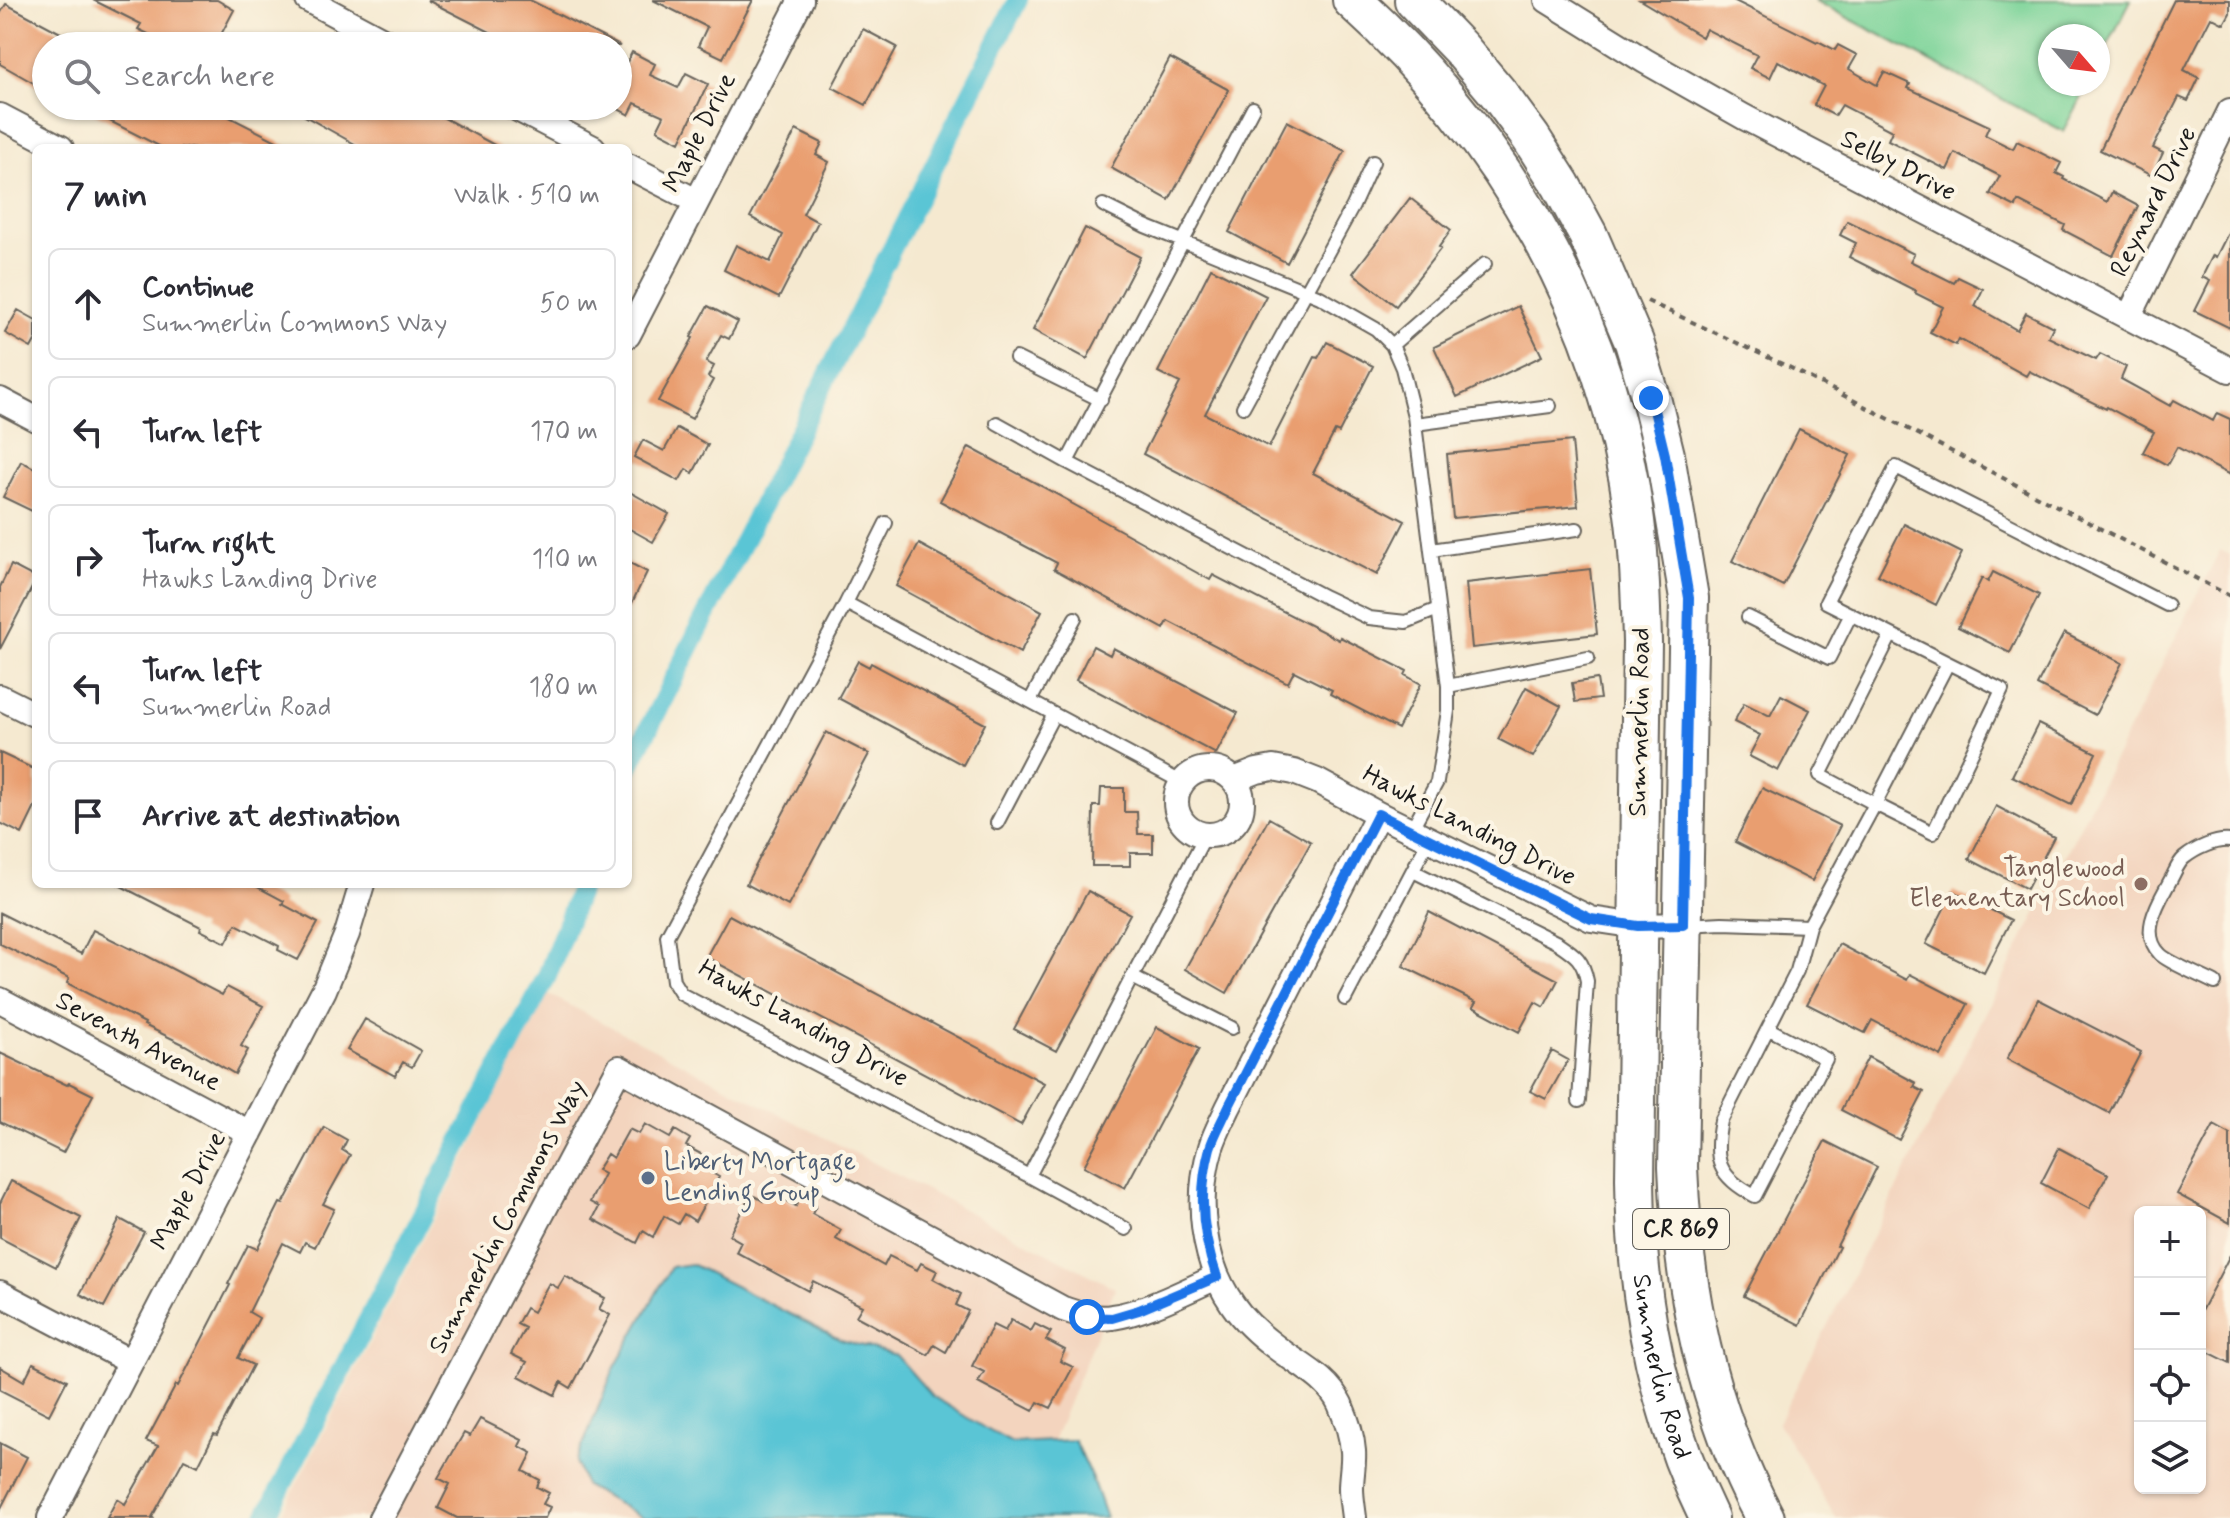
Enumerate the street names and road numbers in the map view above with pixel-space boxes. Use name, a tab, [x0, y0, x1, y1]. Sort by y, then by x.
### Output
street label: Maple Drive	[655, 67, 745, 199]
street label: Reynard Drive	[2103, 121, 2205, 283]
street label: Selby Drive	[1834, 122, 1962, 210]
street label: Summerlin Road	[1621, 627, 1659, 817]
street label: Hawks Landing Drive	[1356, 757, 1582, 896]
street label: Hawks Landing Drive	[691, 952, 914, 1098]
street label: Seventh Avenue	[50, 984, 227, 1100]
street label: Summerlin Commons Way	[421, 1074, 595, 1360]
street label: Maple Drive	[143, 1125, 235, 1256]
road number: CR 869	[1633, 1209, 1729, 1249]
street label: Summerlin Road	[1624, 1272, 1699, 1464]

